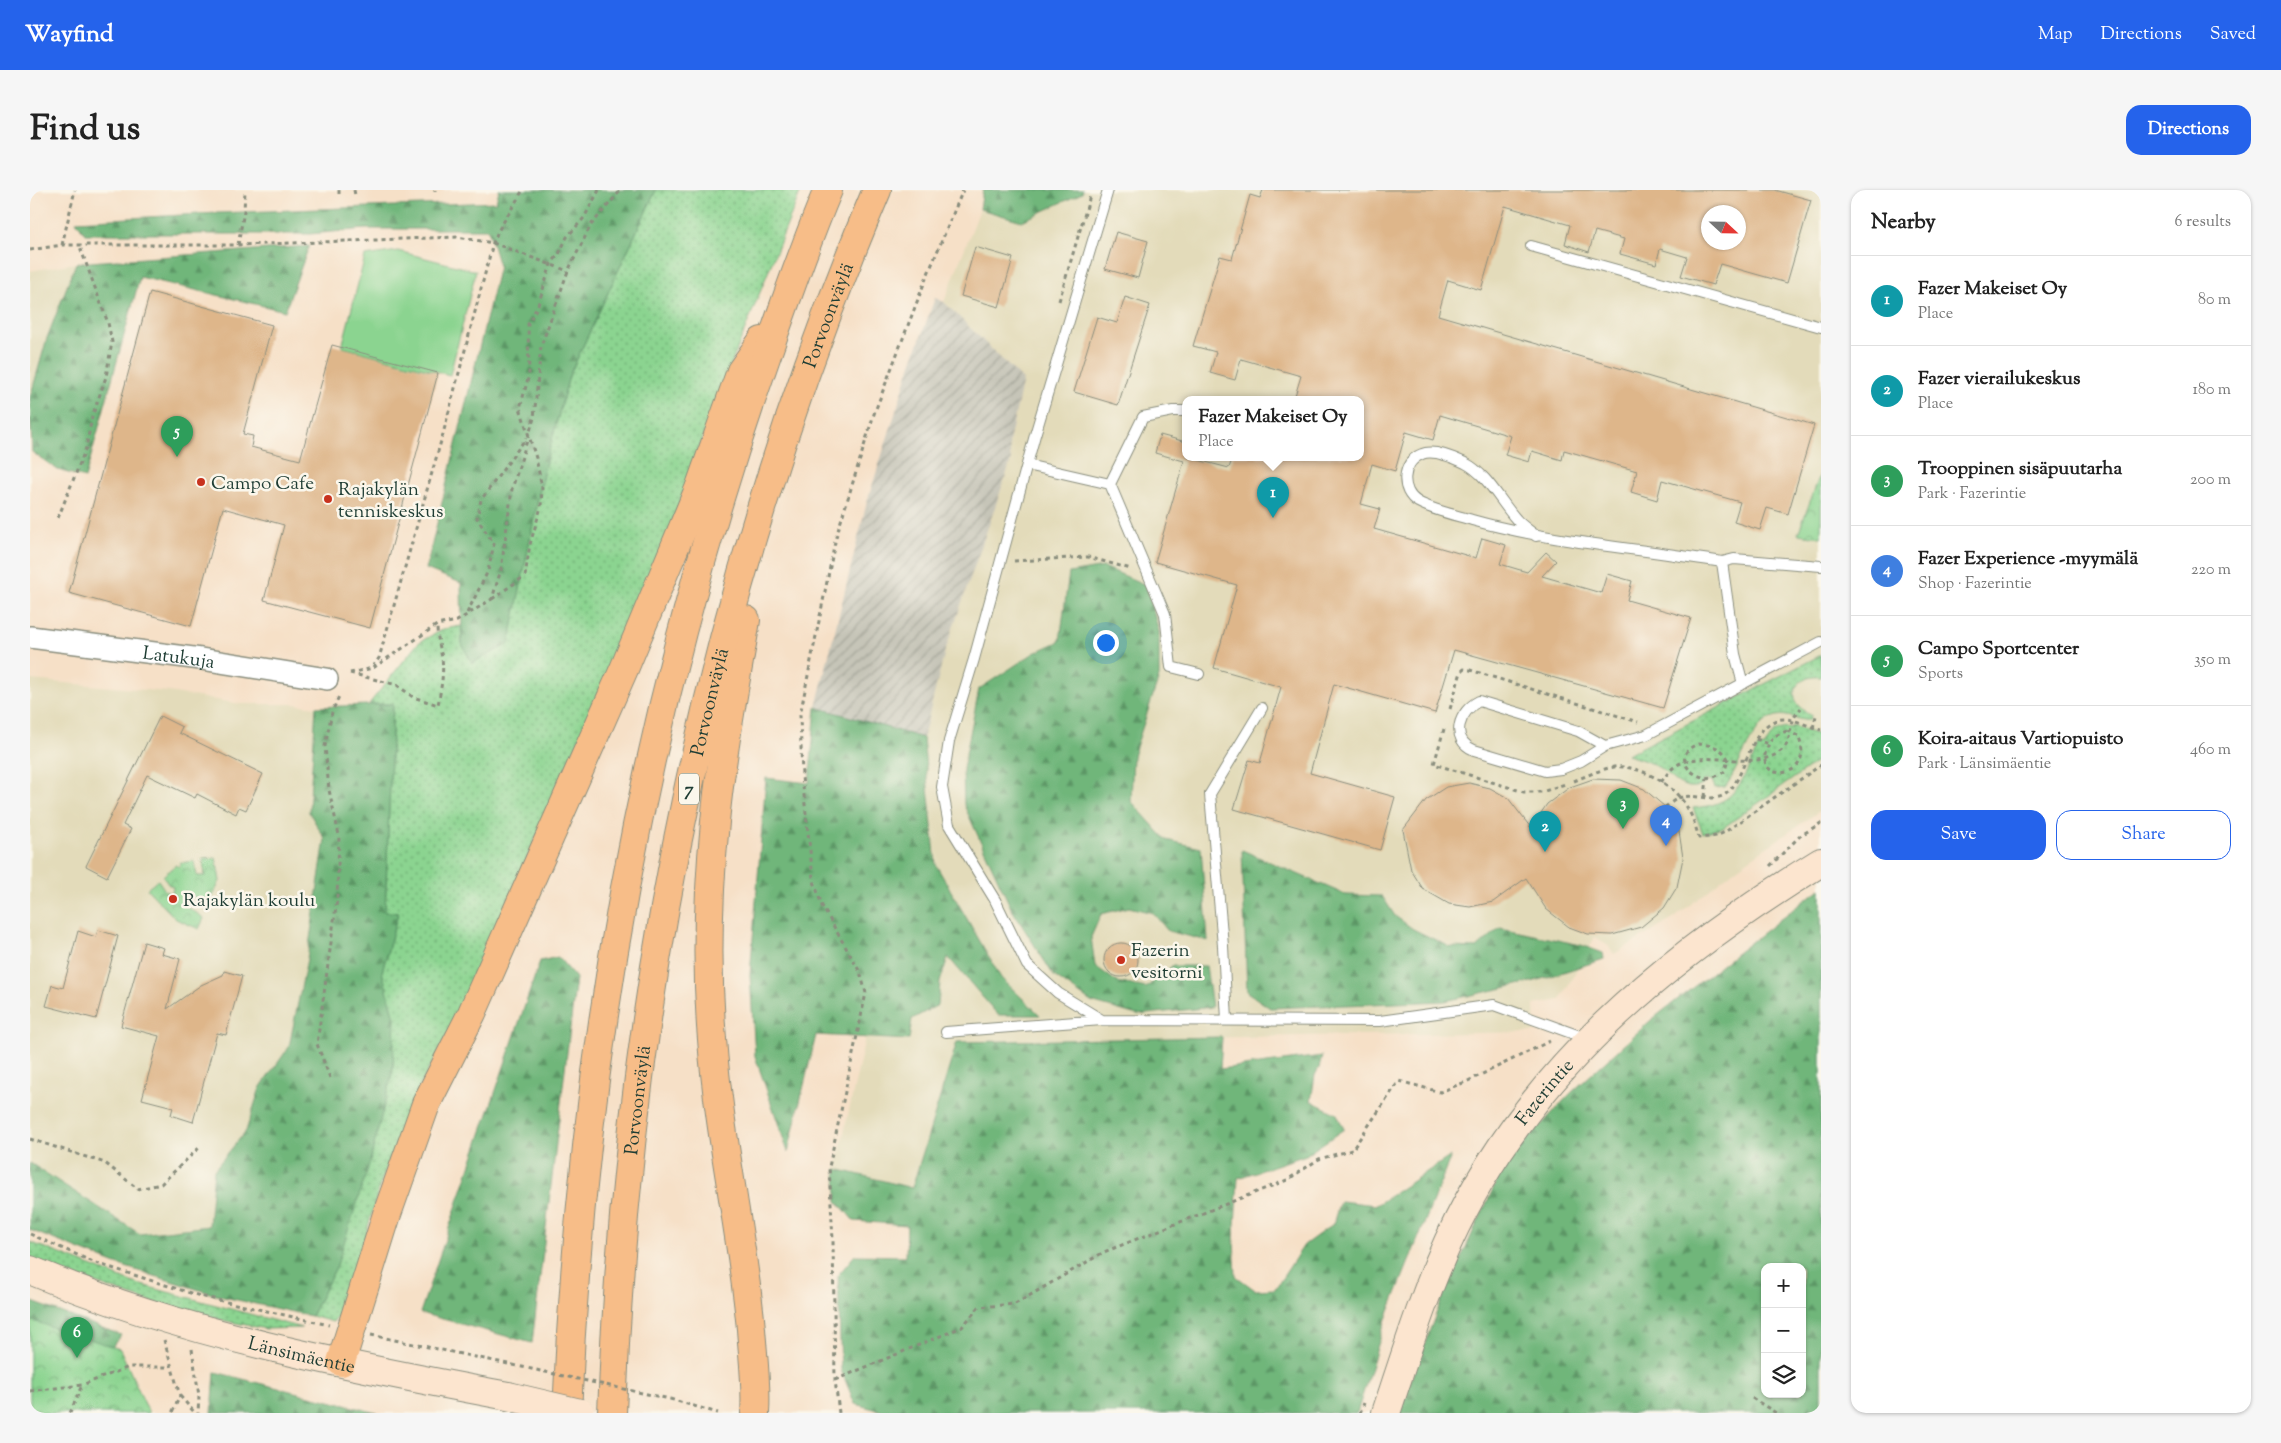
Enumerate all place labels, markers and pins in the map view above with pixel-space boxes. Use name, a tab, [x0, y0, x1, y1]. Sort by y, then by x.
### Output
pin: 5	[161, 416, 193, 457]
place label: Campo Cafe	[211, 471, 314, 498]
marker: Campo Cafe	[195, 476, 207, 488]
place label: Rajakylän tenniskeskus	[338, 477, 443, 526]
pin: 1	[1257, 477, 1289, 518]
marker: Rajakylän tenniskeskus	[322, 493, 334, 505]
pin: 3	[1607, 788, 1639, 829]
pin: 4	[1650, 805, 1682, 846]
pin: 2	[1529, 811, 1561, 852]
place label: Rajakylän koulu	[183, 888, 315, 915]
marker: Rajakylän koulu	[167, 893, 179, 905]
place label: Fazerin vesitorni	[1131, 938, 1203, 987]
marker: Fazerin vesitorni	[1115, 954, 1127, 966]
pin: 6	[61, 1317, 93, 1358]

